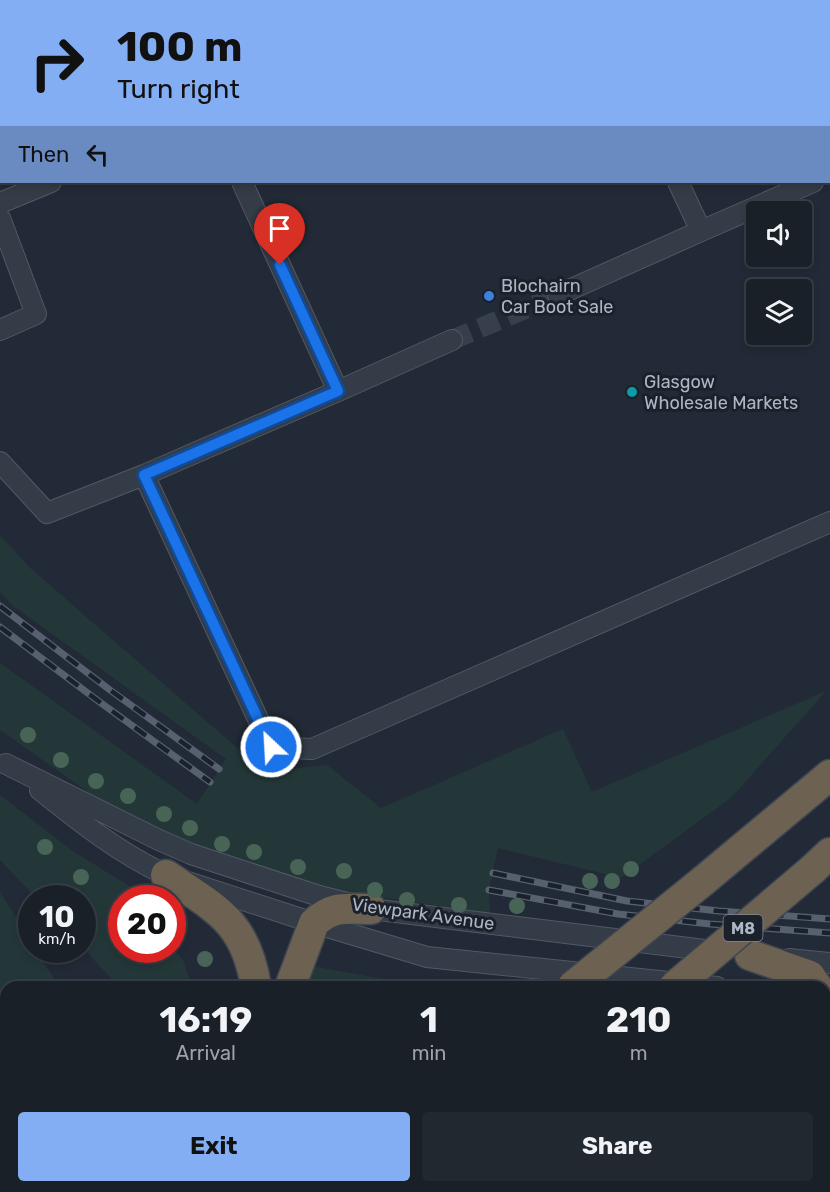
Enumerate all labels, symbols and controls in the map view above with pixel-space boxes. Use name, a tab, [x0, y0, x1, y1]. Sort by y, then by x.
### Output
text: 100 m	[117, 22, 242, 72]
icon: right	[18, 24, 96, 102]
text: Turn right	[117, 73, 240, 105]
icon: left	[81, 138, 114, 171]
text: Then	[18, 141, 69, 168]
map controls	[746, 201, 812, 345]
button: sound	[746, 201, 812, 267]
pin	[254, 203, 305, 265]
icon: arrive	[263, 212, 296, 245]
place label: Blochairn Car Boot Sale	[501, 275, 613, 318]
button: layers	[746, 279, 812, 345]
marker: Blochairn Car Boot Sale	[482, 289, 496, 303]
place label: Glasgow Wholesale Markets	[644, 371, 798, 414]
marker: Glasgow Wholesale Markets	[625, 385, 639, 399]
position arrow	[239, 715, 303, 779]
speed limit sign: 20	[108, 885, 186, 963]
street label: Viewpark Avenue	[350, 893, 496, 935]
text: 10	[39, 899, 75, 935]
road number: M8	[724, 915, 762, 941]
text: km/h	[38, 930, 76, 948]
text: 16:19	[159, 998, 252, 1041]
text: 1	[420, 998, 438, 1041]
text: 210	[606, 998, 672, 1041]
text: Arrival	[176, 1041, 236, 1065]
text: min	[412, 1041, 446, 1065]
text: m	[630, 1041, 648, 1065]
button: Exit	[18, 1112, 410, 1181]
button: Share	[422, 1112, 813, 1181]

